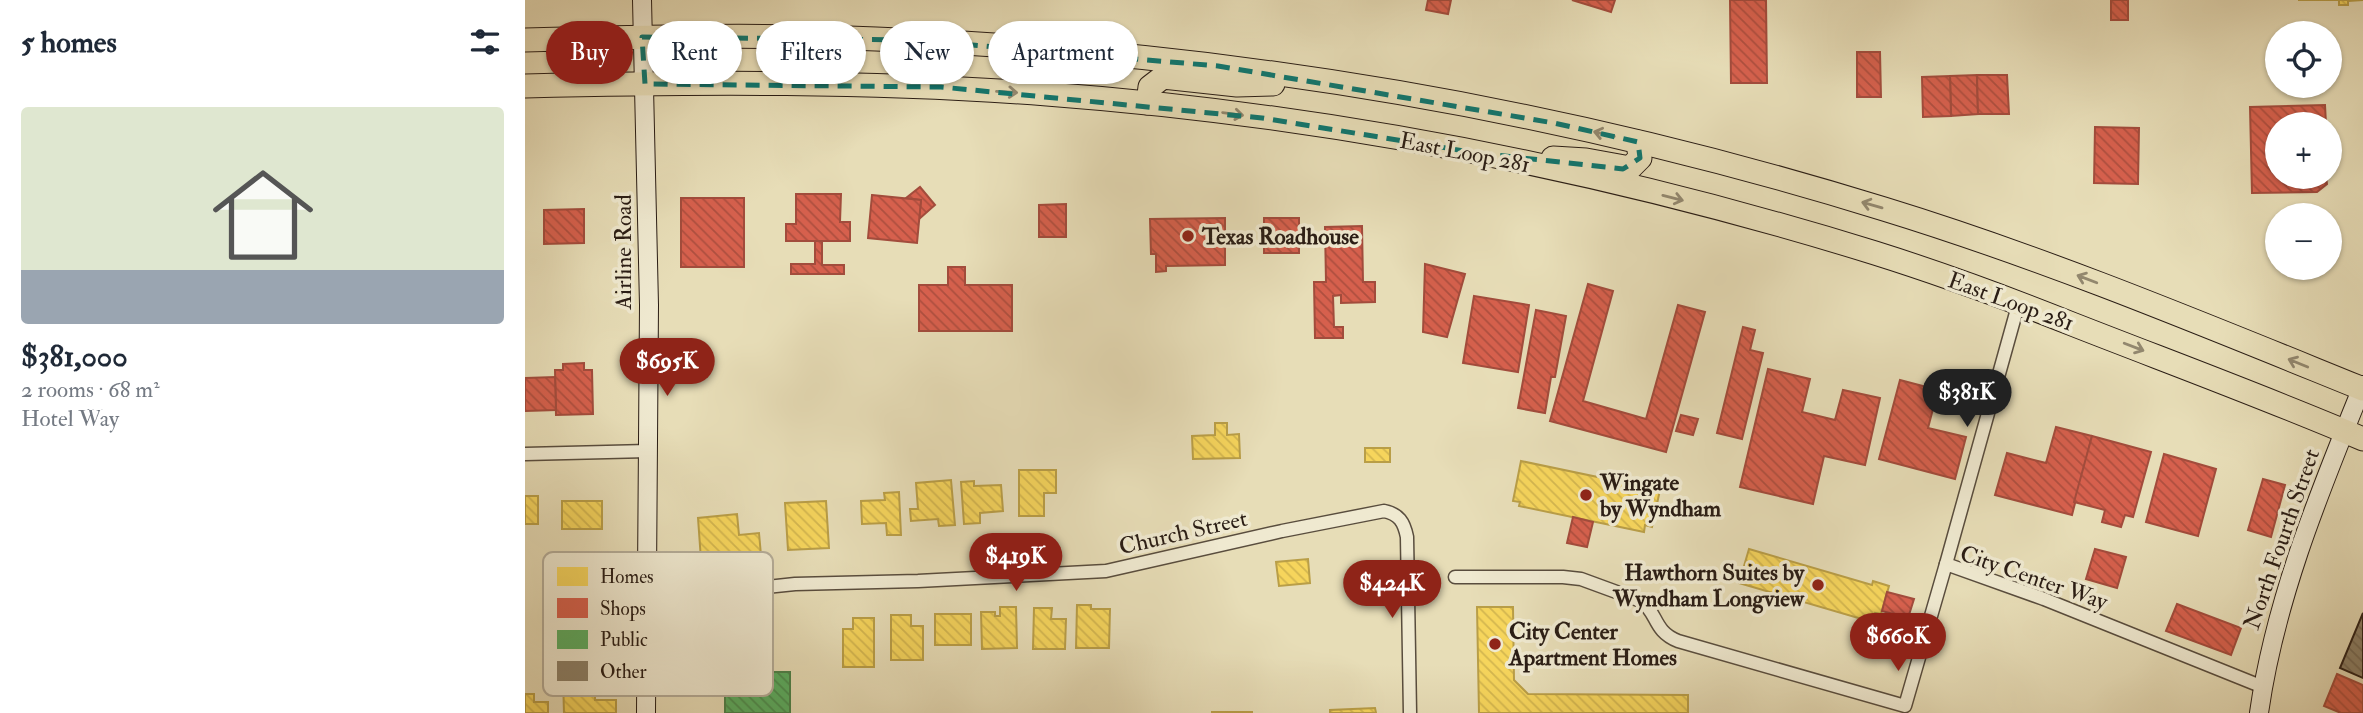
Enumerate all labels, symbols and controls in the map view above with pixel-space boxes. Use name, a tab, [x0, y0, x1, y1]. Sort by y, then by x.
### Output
chip: Buy	[546, 21, 633, 84]
chip: Rent	[647, 21, 742, 84]
chip: Filters	[756, 21, 866, 84]
chip: New	[880, 21, 974, 84]
chip: Apartment	[988, 21, 1138, 84]
map controls	[2265, 21, 2342, 280]
button: locate	[2265, 21, 2342, 98]
icon: filters	[466, 23, 504, 61]
text: 5 homes	[21, 24, 117, 61]
one-way arrow	[995, 85, 1018, 98]
one-way arrow	[1221, 108, 1244, 121]
button: +	[2265, 112, 2342, 189]
street label: East Loop 281	[1397, 126, 1533, 180]
one-way arrow	[1593, 127, 1616, 140]
icon: home	[200, 152, 326, 278]
one-way arrow	[1661, 191, 1684, 205]
street label: Airline Road	[609, 194, 638, 311]
one-way arrow	[1861, 198, 1883, 211]
button: −	[2265, 203, 2342, 280]
place label: Texas Roadhouse	[1201, 222, 1359, 251]
marker: Texas Roadhouse	[1180, 228, 1196, 244]
street label: East Loop 281	[1943, 265, 2078, 339]
one-way arrow	[2076, 272, 2098, 284]
text: $381,000	[21, 338, 128, 375]
pin: $695K	[618, 338, 716, 398]
one-way arrow	[2122, 342, 2144, 354]
text: $695K	[636, 346, 698, 375]
one-way arrow	[2288, 356, 2310, 369]
pin: $381K	[1918, 370, 2016, 429]
text: 2 rooms · 68 m²	[21, 375, 160, 404]
text: $381K	[1939, 377, 1995, 406]
text: Hotel Way	[21, 404, 119, 433]
street label: North Fourth Street	[2237, 445, 2326, 633]
place label: Wingate by Wyndham	[1599, 468, 1721, 524]
marker: Wingate by Wyndham	[1578, 487, 1594, 503]
street label: Church Street	[1116, 504, 1250, 561]
pin: $419K	[967, 534, 1065, 593]
street label: City Center Way	[1956, 539, 2112, 617]
text: $419K	[985, 541, 1047, 570]
legend	[543, 552, 773, 696]
place label: Hawthorn Suites by Wyndham Longview	[1612, 558, 1805, 614]
pin: $424K	[1343, 560, 1441, 620]
text: Homes	[600, 565, 654, 589]
text: $424K	[1359, 568, 1425, 597]
marker: Hawthorn Suites by Wyndham Longview	[1810, 577, 1826, 593]
text: Shops	[600, 597, 646, 622]
pin: $660K	[1849, 614, 1947, 673]
place label: City Center Apartment Homes	[1508, 617, 1677, 673]
text: $660K	[1866, 621, 1930, 650]
text: Public	[600, 628, 648, 652]
marker: City Center Apartment Homes	[1487, 636, 1503, 652]
text: Other	[600, 660, 647, 684]

